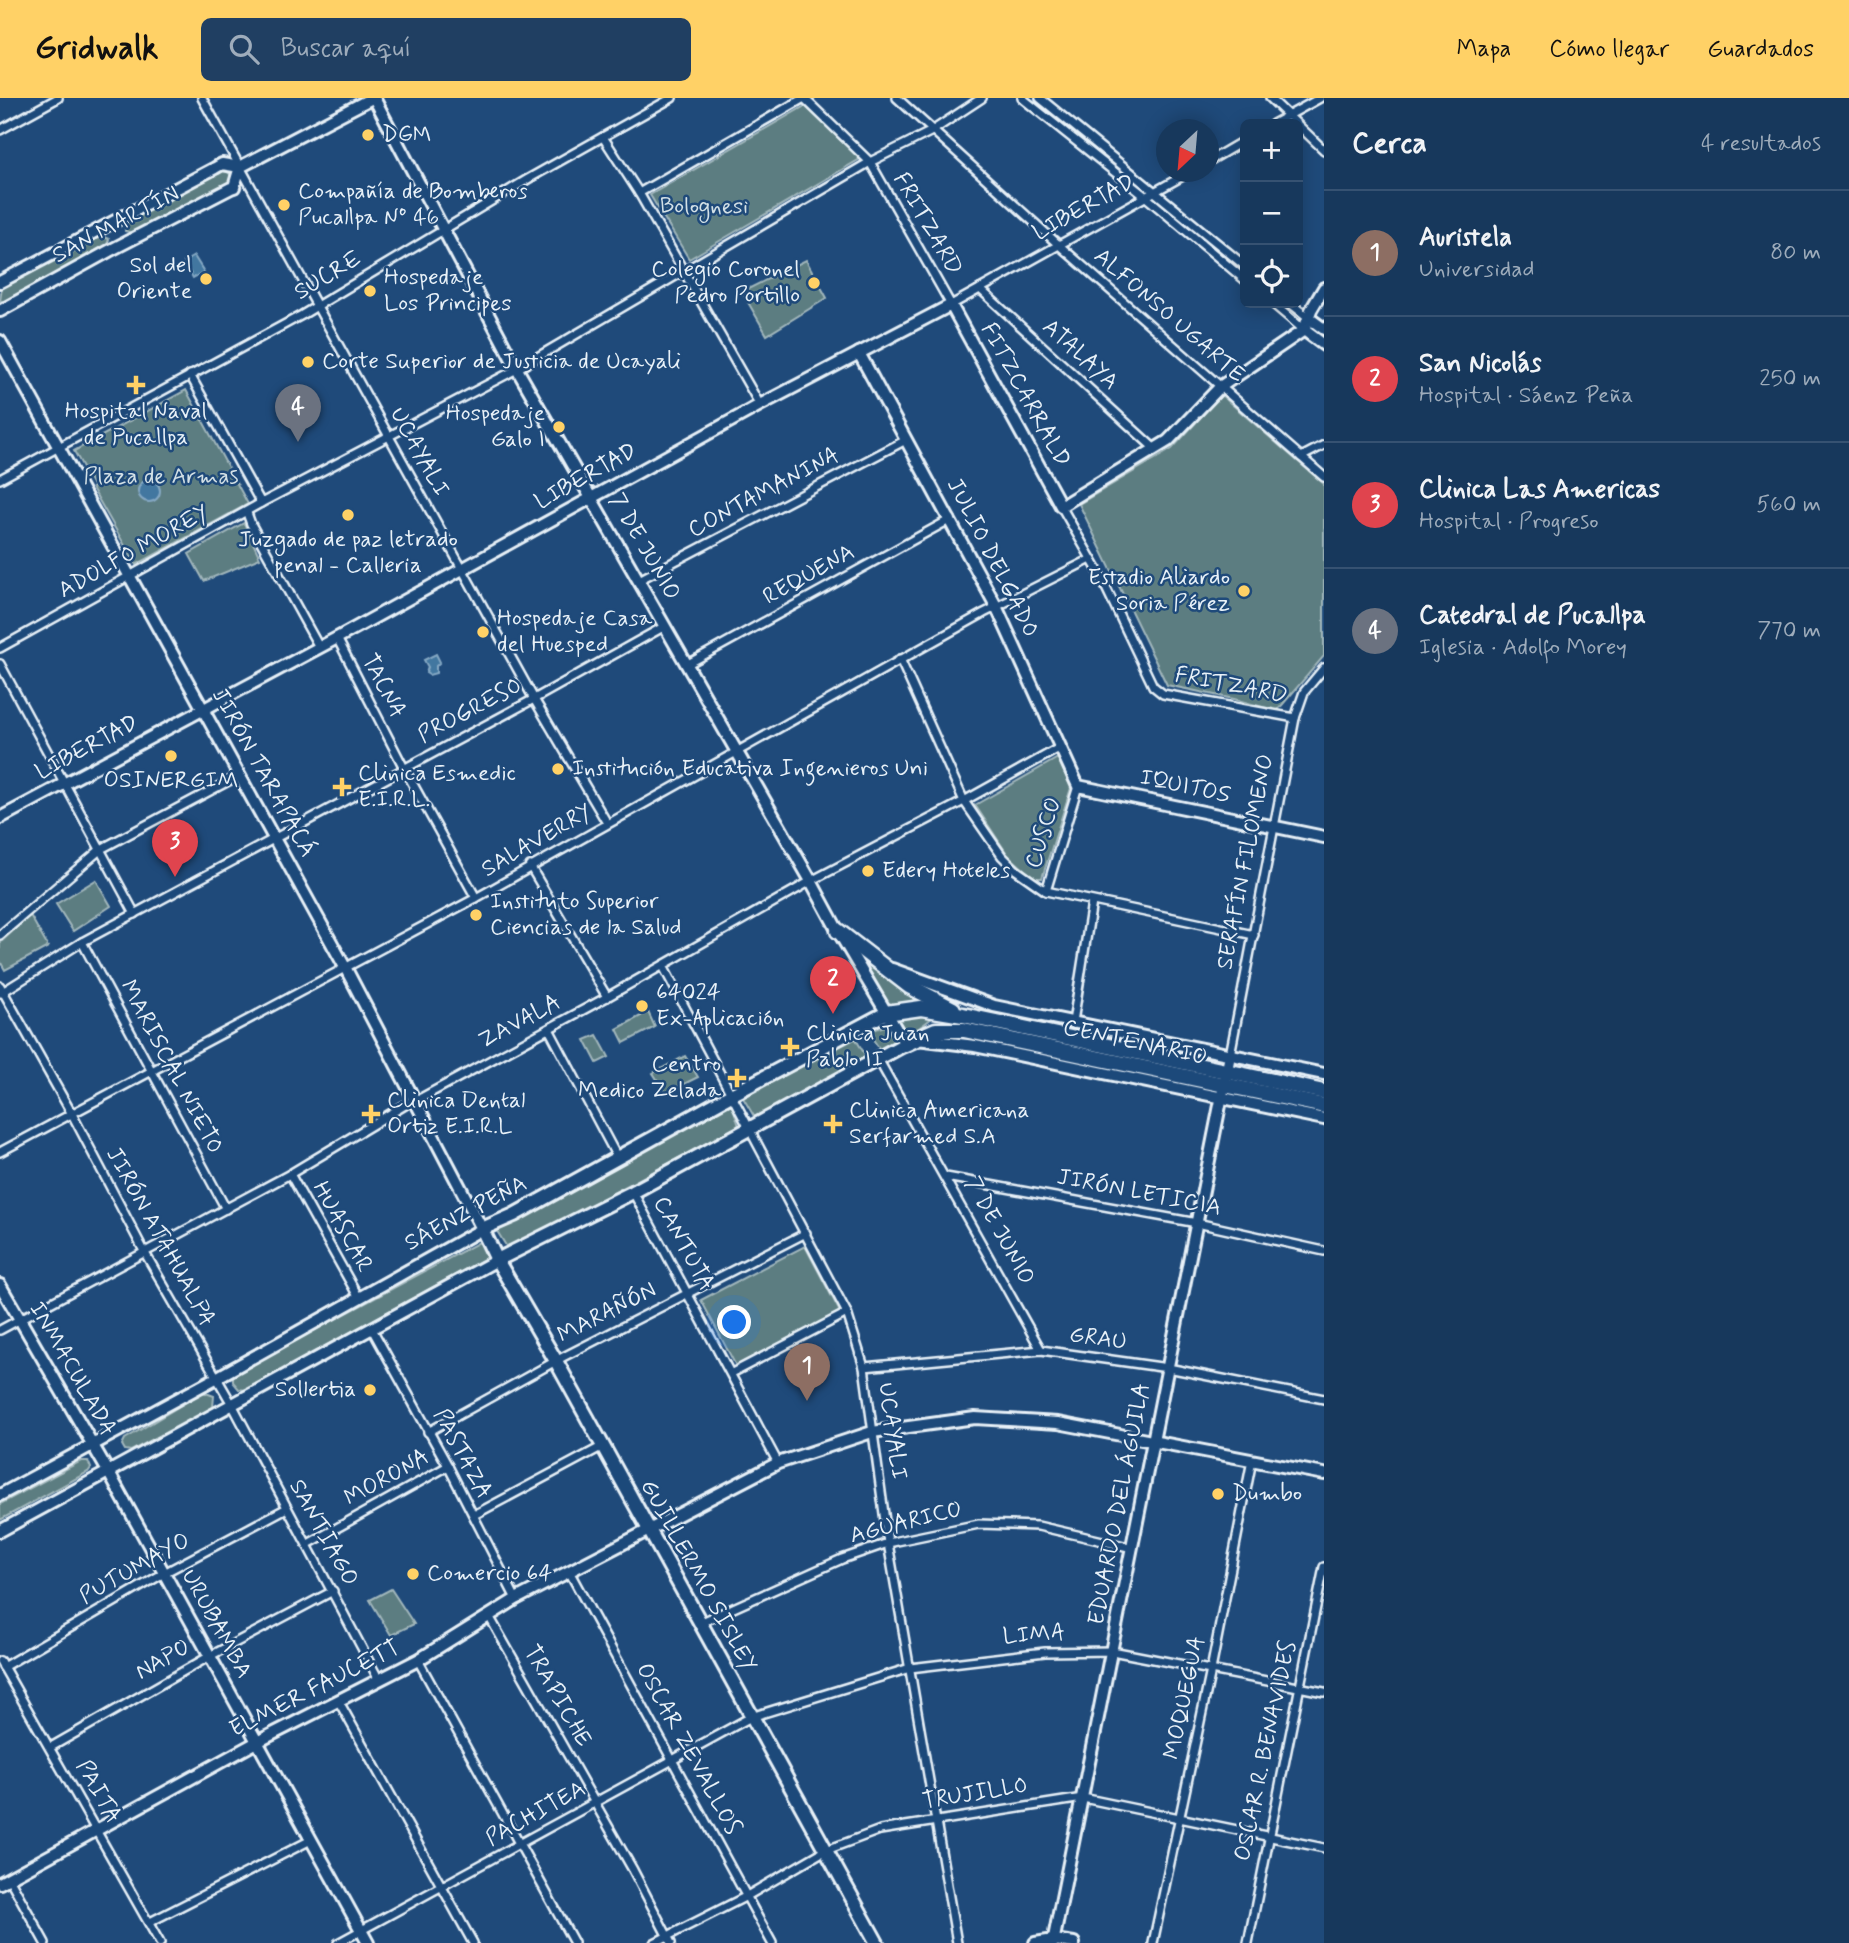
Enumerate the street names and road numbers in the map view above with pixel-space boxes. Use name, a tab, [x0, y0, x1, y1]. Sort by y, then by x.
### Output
street label: FRITZARD	[886, 167, 968, 281]
street label: LIBERTAD	[1028, 168, 1140, 248]
street label: SAN MARTÍN	[47, 179, 185, 271]
street label: ALFONSO UGARTE	[1087, 242, 1251, 390]
street label: SUCRE	[289, 244, 367, 308]
street label: ATALAYA	[1035, 313, 1125, 397]
street label: FITZCARRALD	[973, 318, 1077, 472]
street label: UCAYALI	[382, 402, 456, 502]
street label: LIBERTAD	[530, 437, 642, 517]
street label: CONTAMANINA	[683, 441, 845, 545]
street label: JULIO DELGADO	[939, 473, 1045, 643]
street label: 7 DE JUNIO	[601, 488, 687, 606]
street label: ADOLFO MOREY	[53, 498, 215, 606]
street label: REQUENA	[758, 538, 860, 612]
street label: TACNA	[354, 649, 412, 723]
street label: FRITZARD	[1172, 660, 1290, 712]
street label: PROGRESO	[413, 671, 527, 751]
street label: JIRÓN TARAPACÁ	[204, 683, 322, 863]
street label: LIBERTAD	[30, 708, 144, 788]
street label: SERAFÍN FILOMENO	[1210, 752, 1282, 972]
street label: IQUITOS	[1137, 763, 1233, 811]
street label: CUSCO	[1019, 794, 1069, 872]
street label: SALAVERRY	[476, 797, 598, 885]
street label: MARISCAL NIETO	[113, 975, 229, 1159]
street label: ZAVALA	[474, 988, 566, 1056]
street label: CENTENARIO	[1060, 1013, 1210, 1073]
street label: JIRÓN ATAHUALPA	[98, 1142, 222, 1332]
street label: JIRÓN LETICIA	[1054, 1162, 1224, 1224]
street label: SÁENZ PEÑA	[400, 1169, 532, 1259]
street label: 7 DE JUNIO	[957, 1172, 1041, 1290]
street label: HUASCAR	[305, 1176, 379, 1278]
street label: CANTUTA	[646, 1191, 720, 1297]
street label: MARAÑÓN	[552, 1275, 662, 1351]
street label: INMACULADA	[21, 1296, 123, 1442]
street label: GRAU	[1067, 1320, 1129, 1358]
street label: EDUARDO DEL ÁGUILA	[1082, 1380, 1158, 1628]
street label: UCAYALI	[870, 1381, 914, 1481]
street label: PASTAZA	[426, 1404, 498, 1504]
street label: MORONA	[339, 1442, 435, 1514]
street label: SANTIAGO	[281, 1474, 365, 1592]
street label: GUILLERMO SISLEY	[633, 1474, 764, 1678]
street label: AGUARICO	[847, 1495, 965, 1551]
street label: PUTUMAYO	[74, 1526, 196, 1612]
street label: URUBAMBA	[174, 1564, 258, 1684]
street label: LIMA	[1002, 1618, 1066, 1652]
street label: NAPO	[130, 1632, 196, 1688]
street label: ELMER FAUCETT	[225, 1633, 405, 1745]
street label: MOQUEGUA	[1157, 1634, 1213, 1762]
street label: OSCAR R. BENAVIDES	[1228, 1638, 1304, 1864]
street label: TRAPICHE	[516, 1640, 598, 1752]
street label: OSCAR ZEVALLOS	[628, 1658, 748, 1841]
street label: PAITA	[68, 1755, 128, 1829]
street label: TRUJILLO	[920, 1771, 1030, 1817]
street label: PACHITEA	[481, 1774, 591, 1854]

